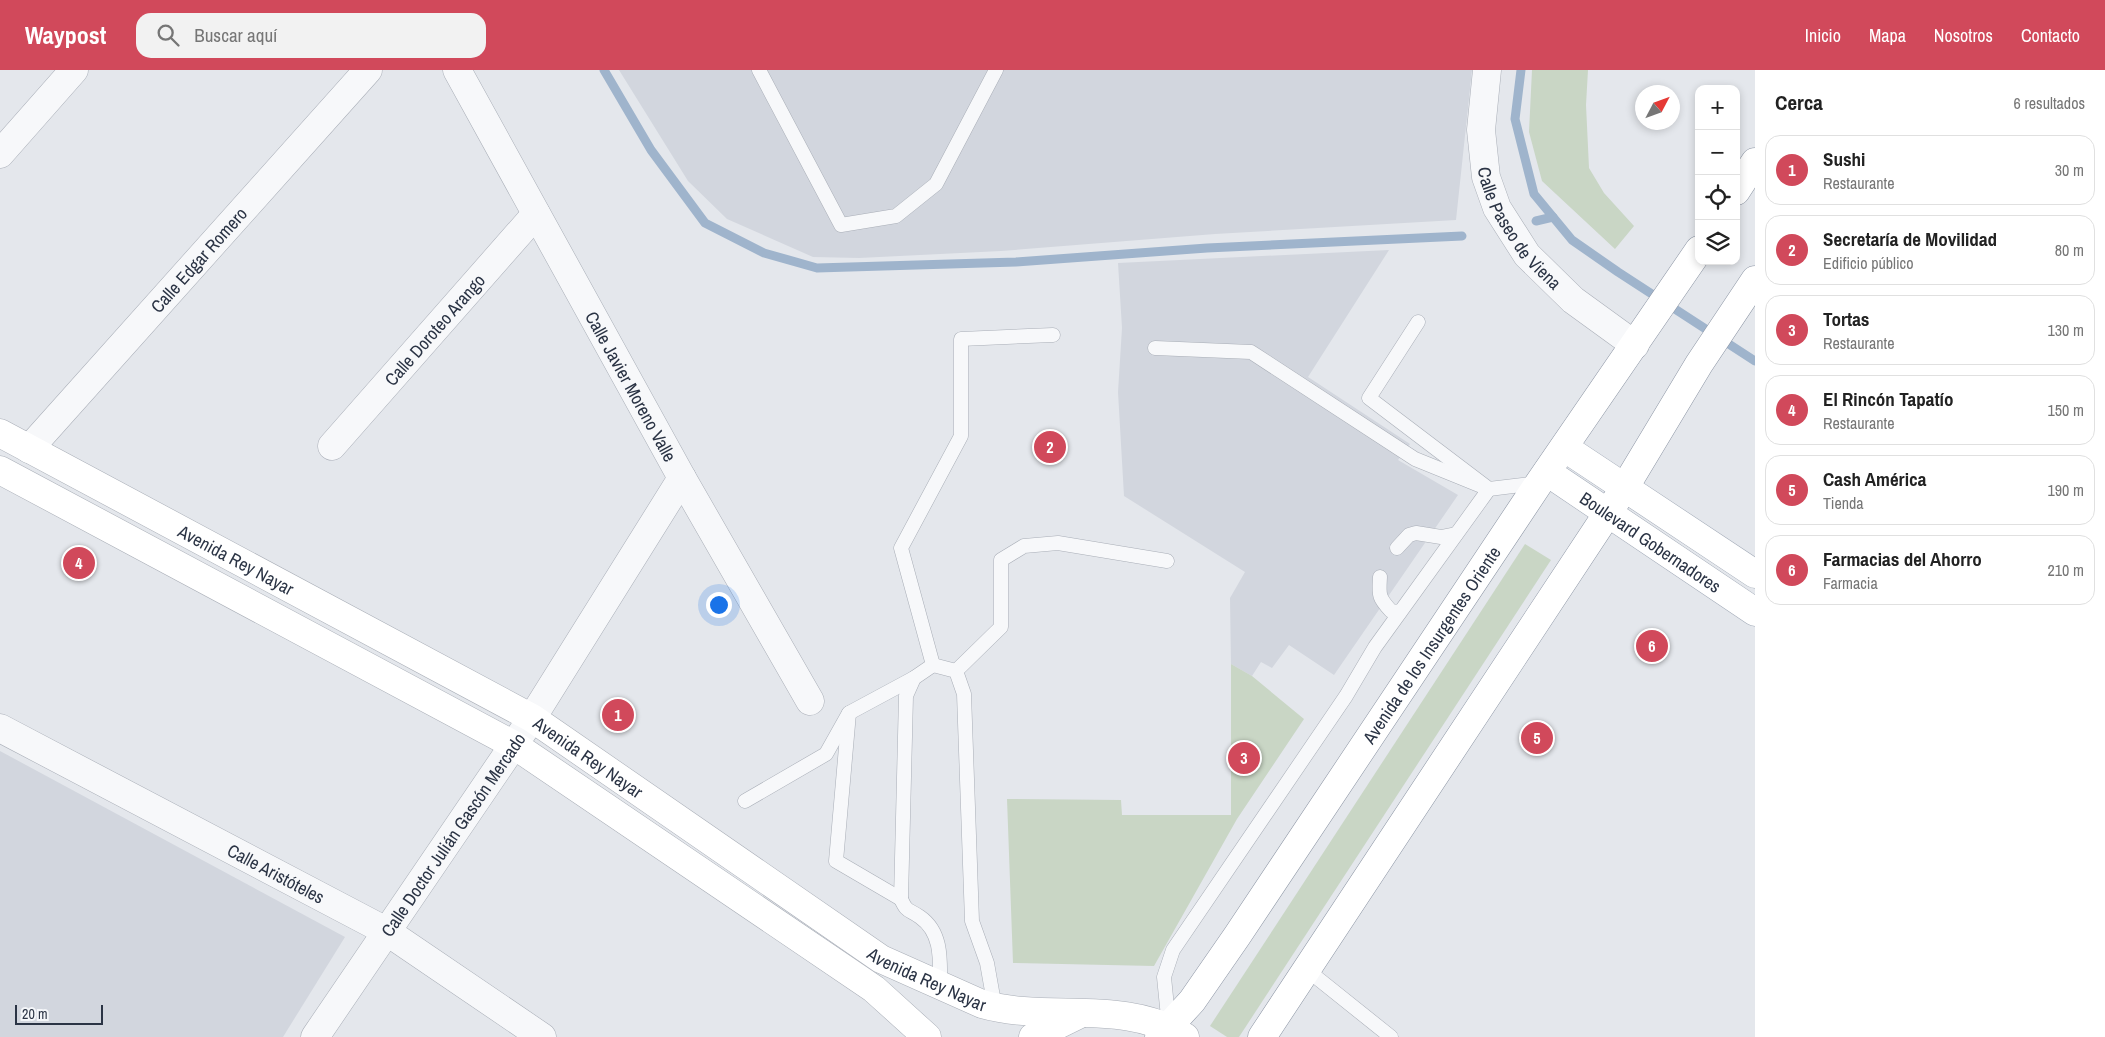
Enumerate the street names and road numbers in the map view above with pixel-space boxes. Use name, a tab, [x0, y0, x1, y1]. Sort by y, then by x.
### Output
street label: Calle Paseo de Viena	[1473, 166, 1567, 295]
street label: Calle Edgar Romero	[144, 201, 252, 318]
street label: Calle Doroteo Arango	[378, 268, 490, 391]
street label: Calle Javier Moreno Valle	[580, 306, 683, 466]
street label: Boulevard Gobernadores	[1575, 485, 1726, 598]
street label: Avenida Rey Nayar	[173, 518, 299, 601]
street label: Avenida de los Insurgentes Oriente	[1356, 541, 1506, 749]
street label: Avenida Rey Nayar	[528, 710, 648, 804]
street label: Calle Doctor Julián Gascón Mercado	[375, 728, 531, 941]
street label: Calle Aristóteles	[223, 837, 329, 909]
street label: Avenida Rey Nayar	[862, 940, 989, 1017]

